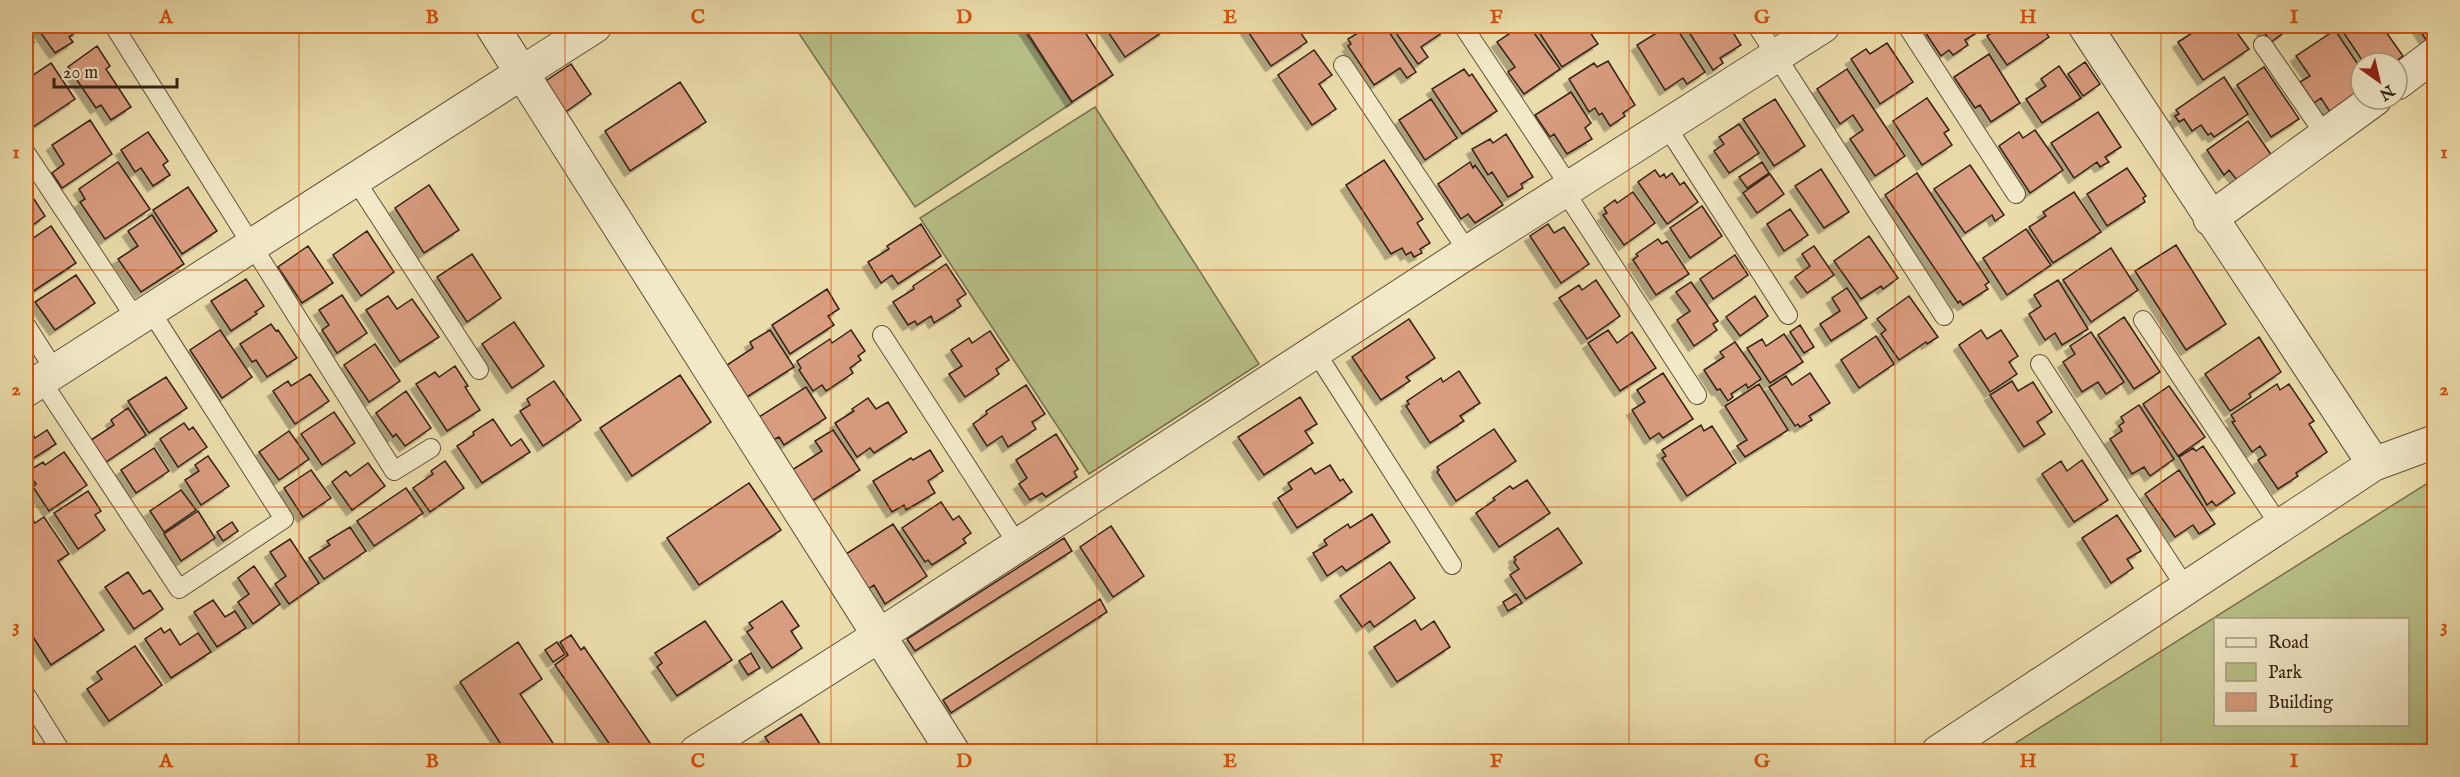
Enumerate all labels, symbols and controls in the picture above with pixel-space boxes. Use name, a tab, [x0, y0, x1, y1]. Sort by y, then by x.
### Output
text: A	[158, 5, 174, 30]
text: B	[425, 5, 439, 30]
text: C	[691, 5, 705, 30]
text: D	[956, 5, 972, 30]
text: E	[1223, 5, 1237, 30]
text: F	[1490, 5, 1503, 30]
text: G	[1754, 5, 1771, 30]
text: H	[2019, 5, 2037, 30]
text: I	[2290, 5, 2299, 30]
scale bar	[54, 51, 177, 89]
north arrow	[2349, 51, 2409, 111]
text: 20 m	[63, 62, 98, 85]
text: N	[2375, 79, 2398, 104]
text: 1	[12, 140, 20, 165]
text: 1	[2440, 140, 2448, 165]
text: 2	[11, 377, 21, 402]
text: 2	[2439, 377, 2449, 402]
text: 3	[12, 614, 20, 639]
text: 3	[2440, 614, 2448, 639]
legend	[2214, 618, 2409, 726]
text: Road	[2268, 632, 2309, 655]
text: Park	[2268, 662, 2303, 685]
text: Building	[2268, 692, 2333, 715]
text: A	[158, 749, 174, 774]
text: B	[425, 749, 439, 774]
text: C	[691, 749, 705, 774]
text: D	[956, 749, 972, 774]
text: E	[1223, 749, 1237, 774]
text: F	[1490, 749, 1503, 774]
text: G	[1754, 749, 1771, 774]
text: H	[2019, 749, 2037, 774]
text: I	[2290, 749, 2299, 774]

